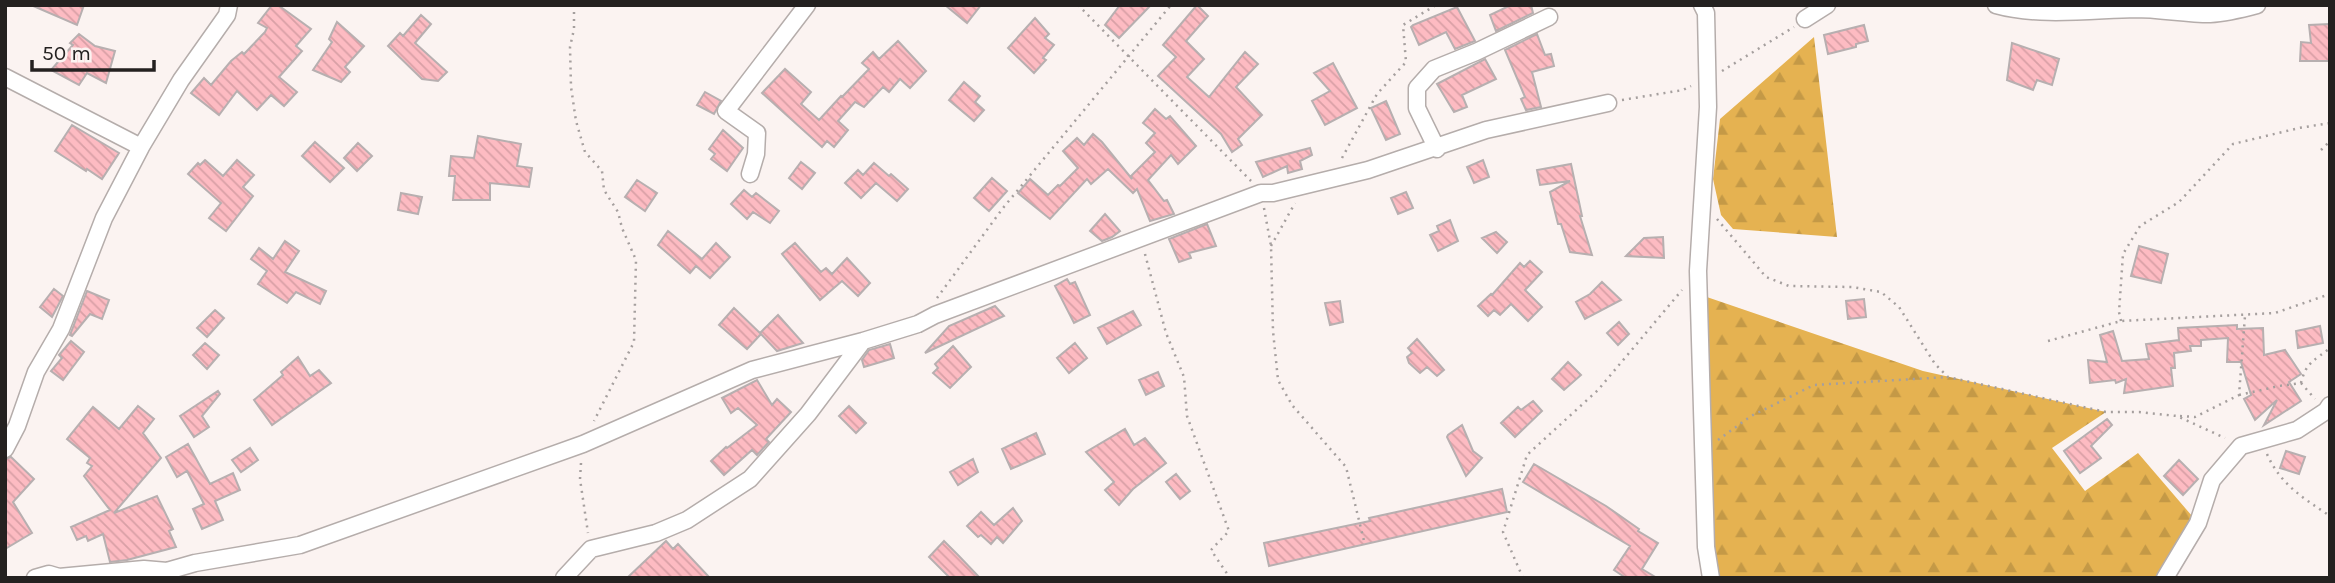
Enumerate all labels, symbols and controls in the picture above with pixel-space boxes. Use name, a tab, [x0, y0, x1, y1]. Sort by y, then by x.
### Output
scale bar	[32, 28, 154, 72]
text: 50 m	[42, 41, 91, 65]

